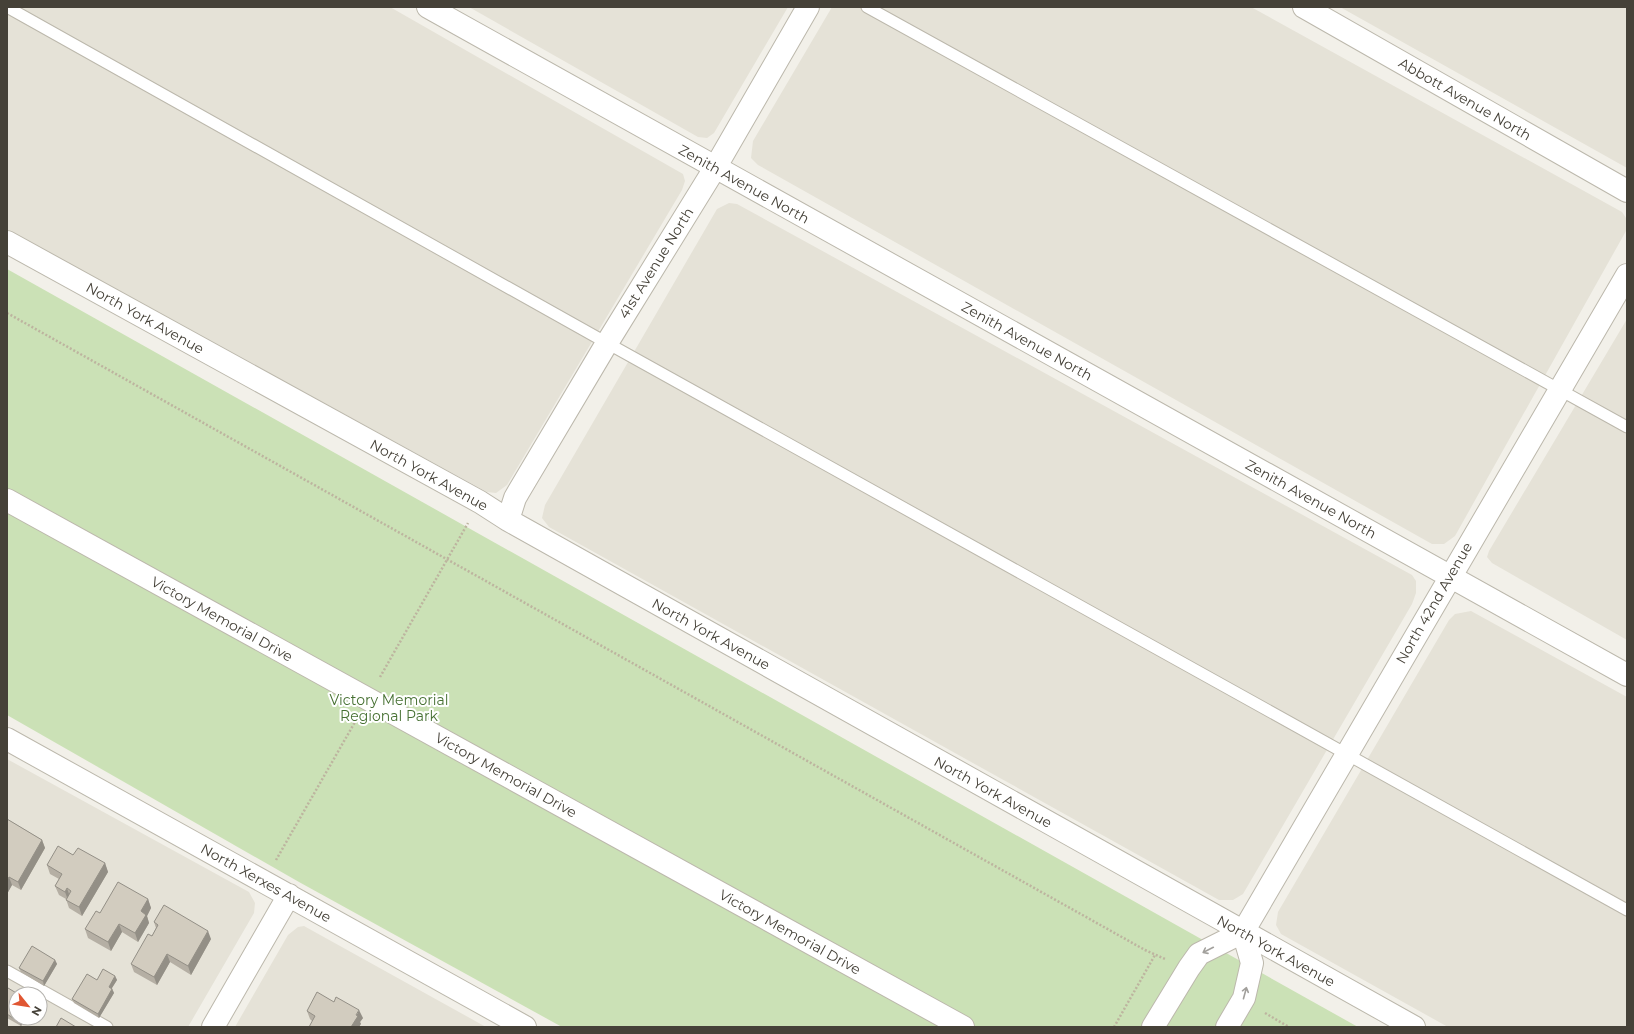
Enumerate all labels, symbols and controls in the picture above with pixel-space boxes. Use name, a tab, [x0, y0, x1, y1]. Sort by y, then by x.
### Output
street label: Abbott Avenue North	[1395, 54, 1535, 144]
street label: Zenith Avenue North	[675, 141, 813, 227]
street label: 41st Avenue North	[615, 204, 697, 322]
street label: North York Avenue	[83, 278, 207, 358]
street label: Zenith Avenue North	[958, 298, 1096, 384]
street label: North York Avenue	[367, 435, 491, 515]
street label: Zenith Avenue North	[1242, 456, 1380, 542]
street label: North 42nd Avenue	[1392, 539, 1476, 667]
street label: Victory Memorial Drive	[148, 573, 296, 665]
street label: North York Avenue	[649, 594, 773, 674]
park label: Victory Memorial Regional Park	[330, 691, 449, 725]
street label: Victory Memorial Drive	[432, 729, 580, 821]
street label: North York Avenue	[931, 752, 1055, 832]
street label: North Xerxes Avenue	[198, 840, 334, 926]
street label: Victory Memorial Drive	[716, 886, 864, 978]
street label: North York Avenue	[1214, 911, 1338, 991]
one-way arrow	[1202, 947, 1214, 954]
north arrow	[8, 986, 48, 1026]
one-way arrow	[1242, 987, 1249, 1000]
text: N	[28, 1004, 45, 1018]

